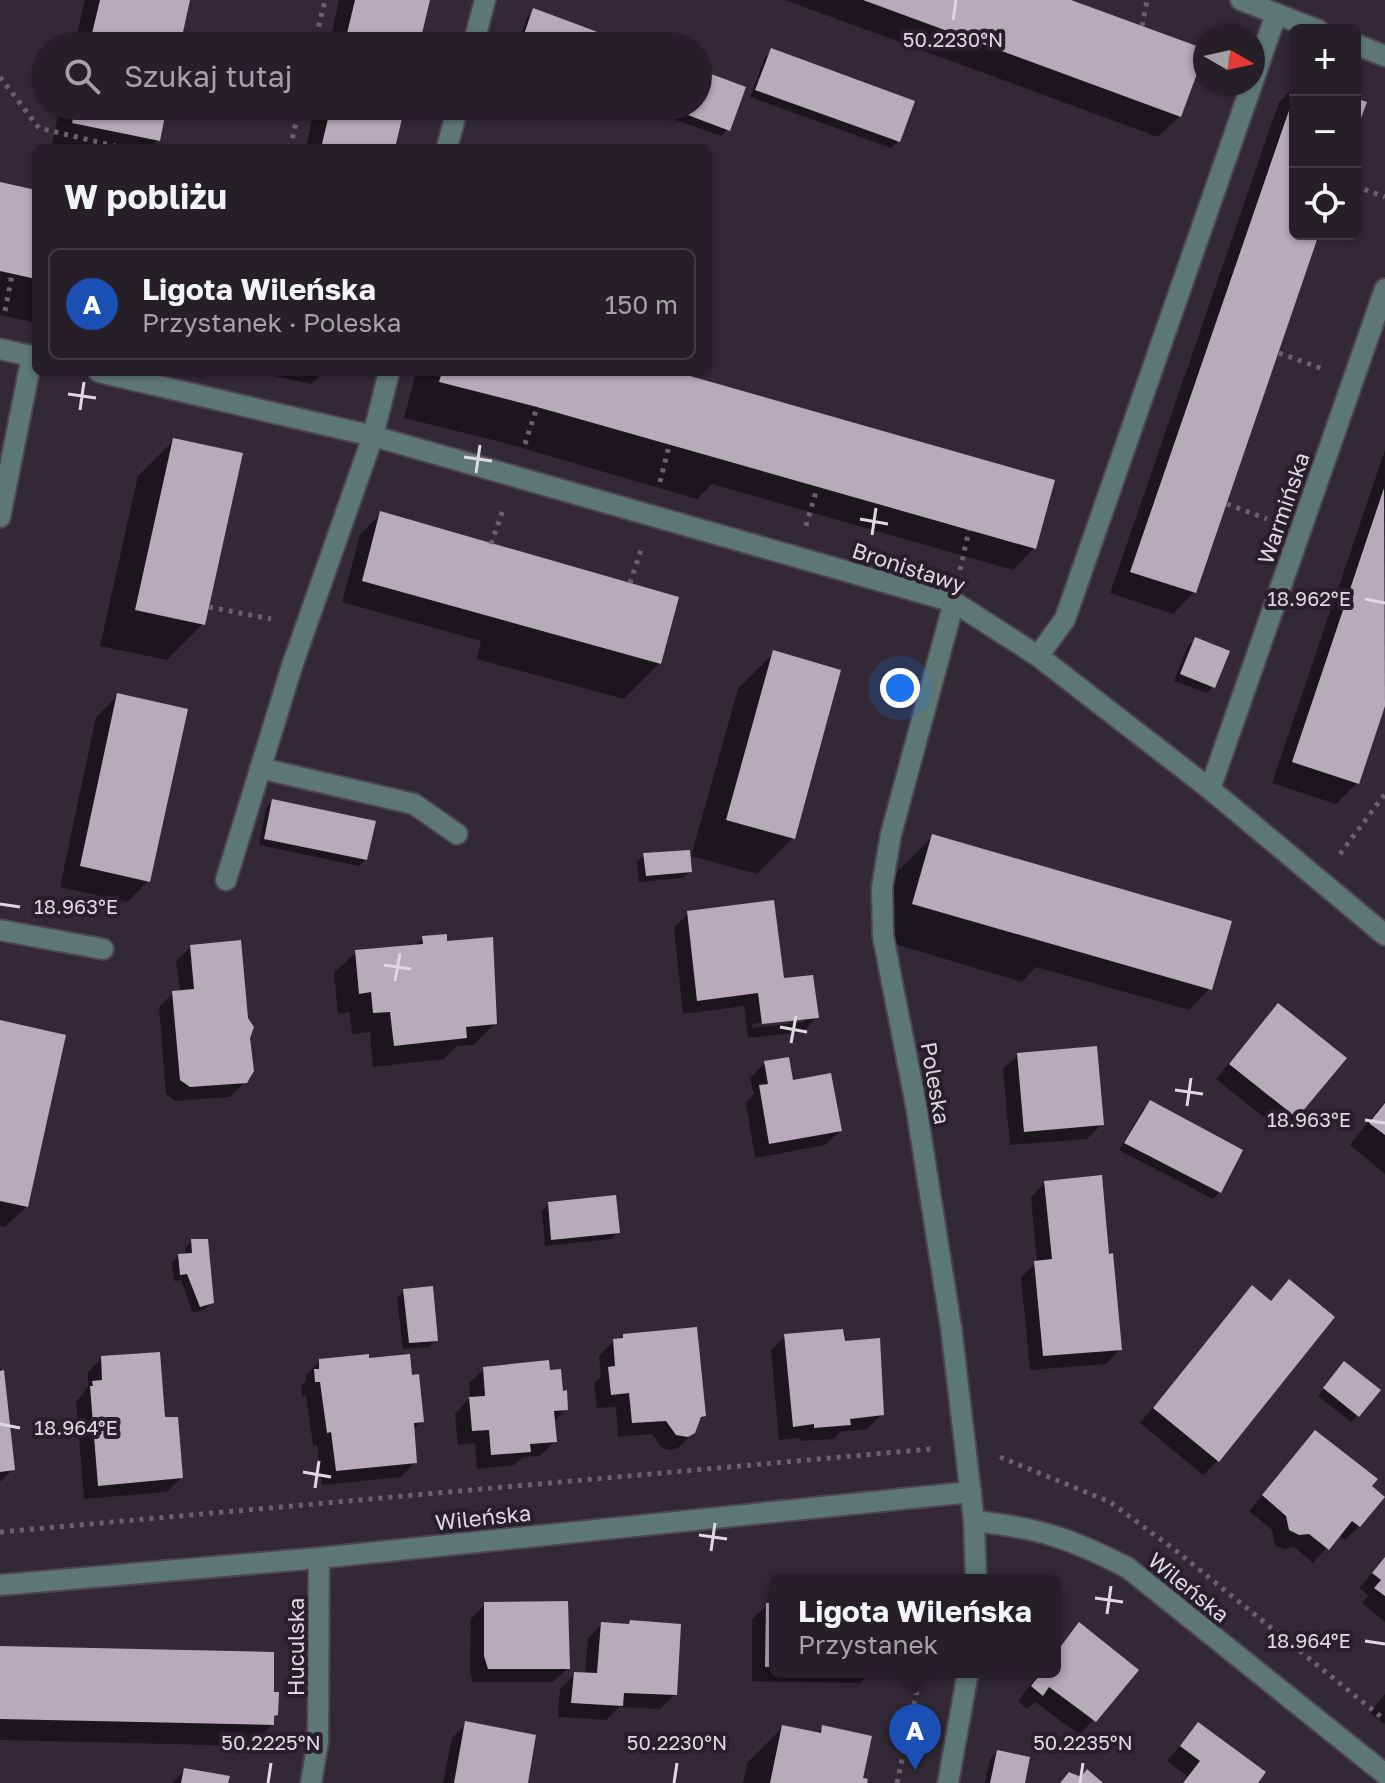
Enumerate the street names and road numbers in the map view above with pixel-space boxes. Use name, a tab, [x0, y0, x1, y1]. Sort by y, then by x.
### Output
street label: Warmińska	[1251, 449, 1315, 567]
street label: Bronisławy	[849, 536, 969, 598]
street label: Poleska	[915, 1040, 957, 1126]
street label: Wileńska	[434, 1499, 532, 1535]
street label: Wileńska	[1143, 1546, 1235, 1628]
street label: Huculska	[282, 1598, 309, 1696]

